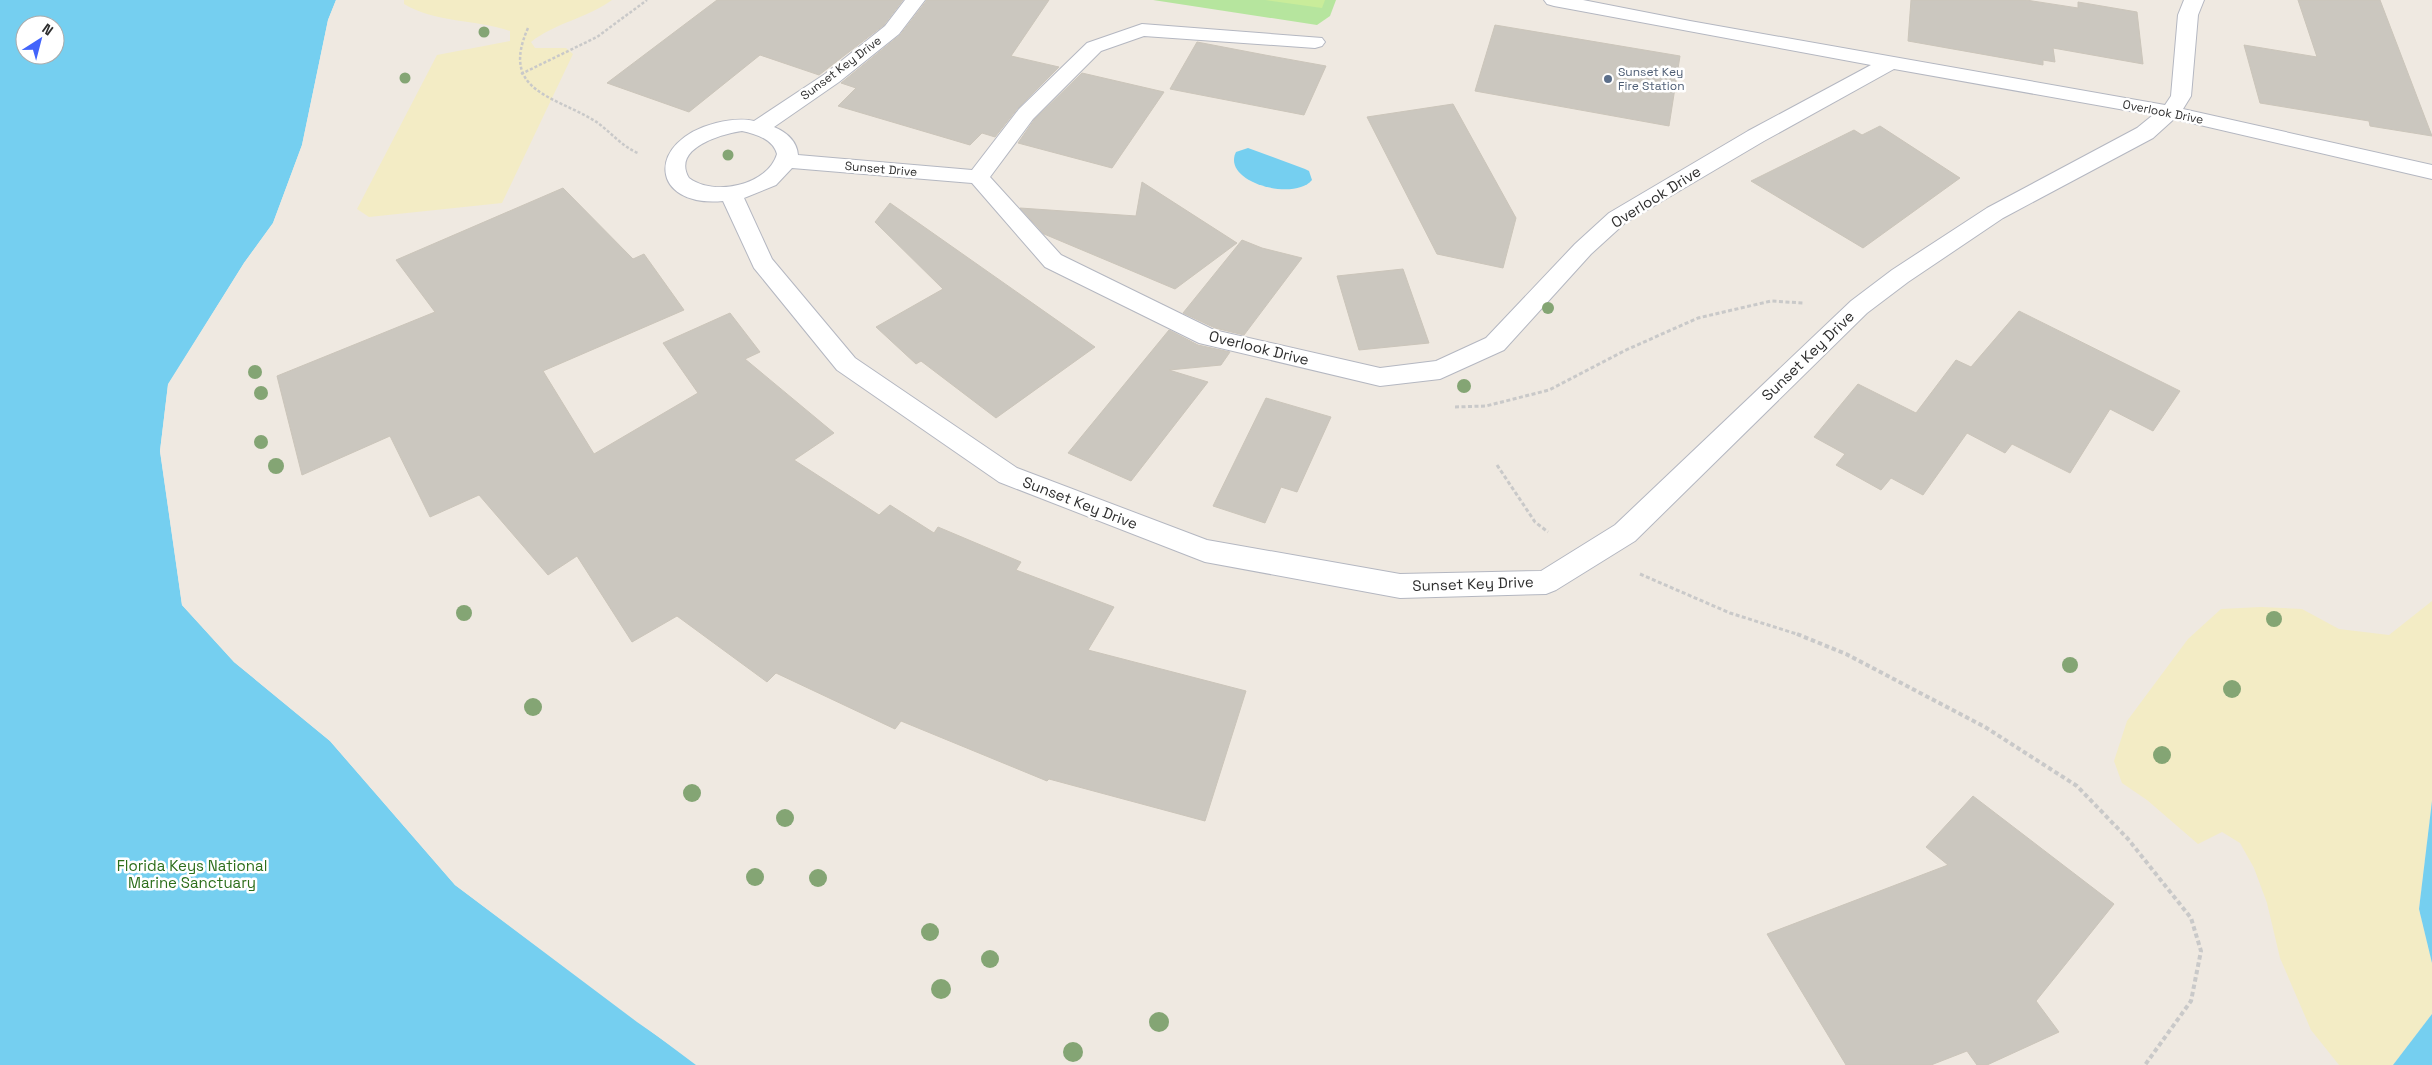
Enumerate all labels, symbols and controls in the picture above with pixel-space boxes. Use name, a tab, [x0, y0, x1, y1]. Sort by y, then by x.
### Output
north arrow	[15, 15, 65, 65]
text: N	[39, 19, 57, 40]
street label: Sunset Key Drive	[797, 32, 885, 104]
place label: Sunset Key Fire Station	[1618, 64, 1685, 94]
marker: Sunset Key Fire Station	[1602, 73, 1614, 85]
street label: Overlook Drive	[2121, 96, 2205, 128]
street label: Sunset Drive	[844, 158, 918, 180]
street label: Overlook Drive	[1607, 161, 1704, 232]
street label: Sunset Key Drive	[1757, 307, 1858, 405]
street label: Overlook Drive	[1207, 326, 1311, 369]
street label: Sunset Key Drive	[1020, 472, 1140, 533]
street label: Sunset Key Drive	[1412, 572, 1534, 595]
park label: Florida Keys National Marine Sanctuary	[117, 856, 267, 892]

